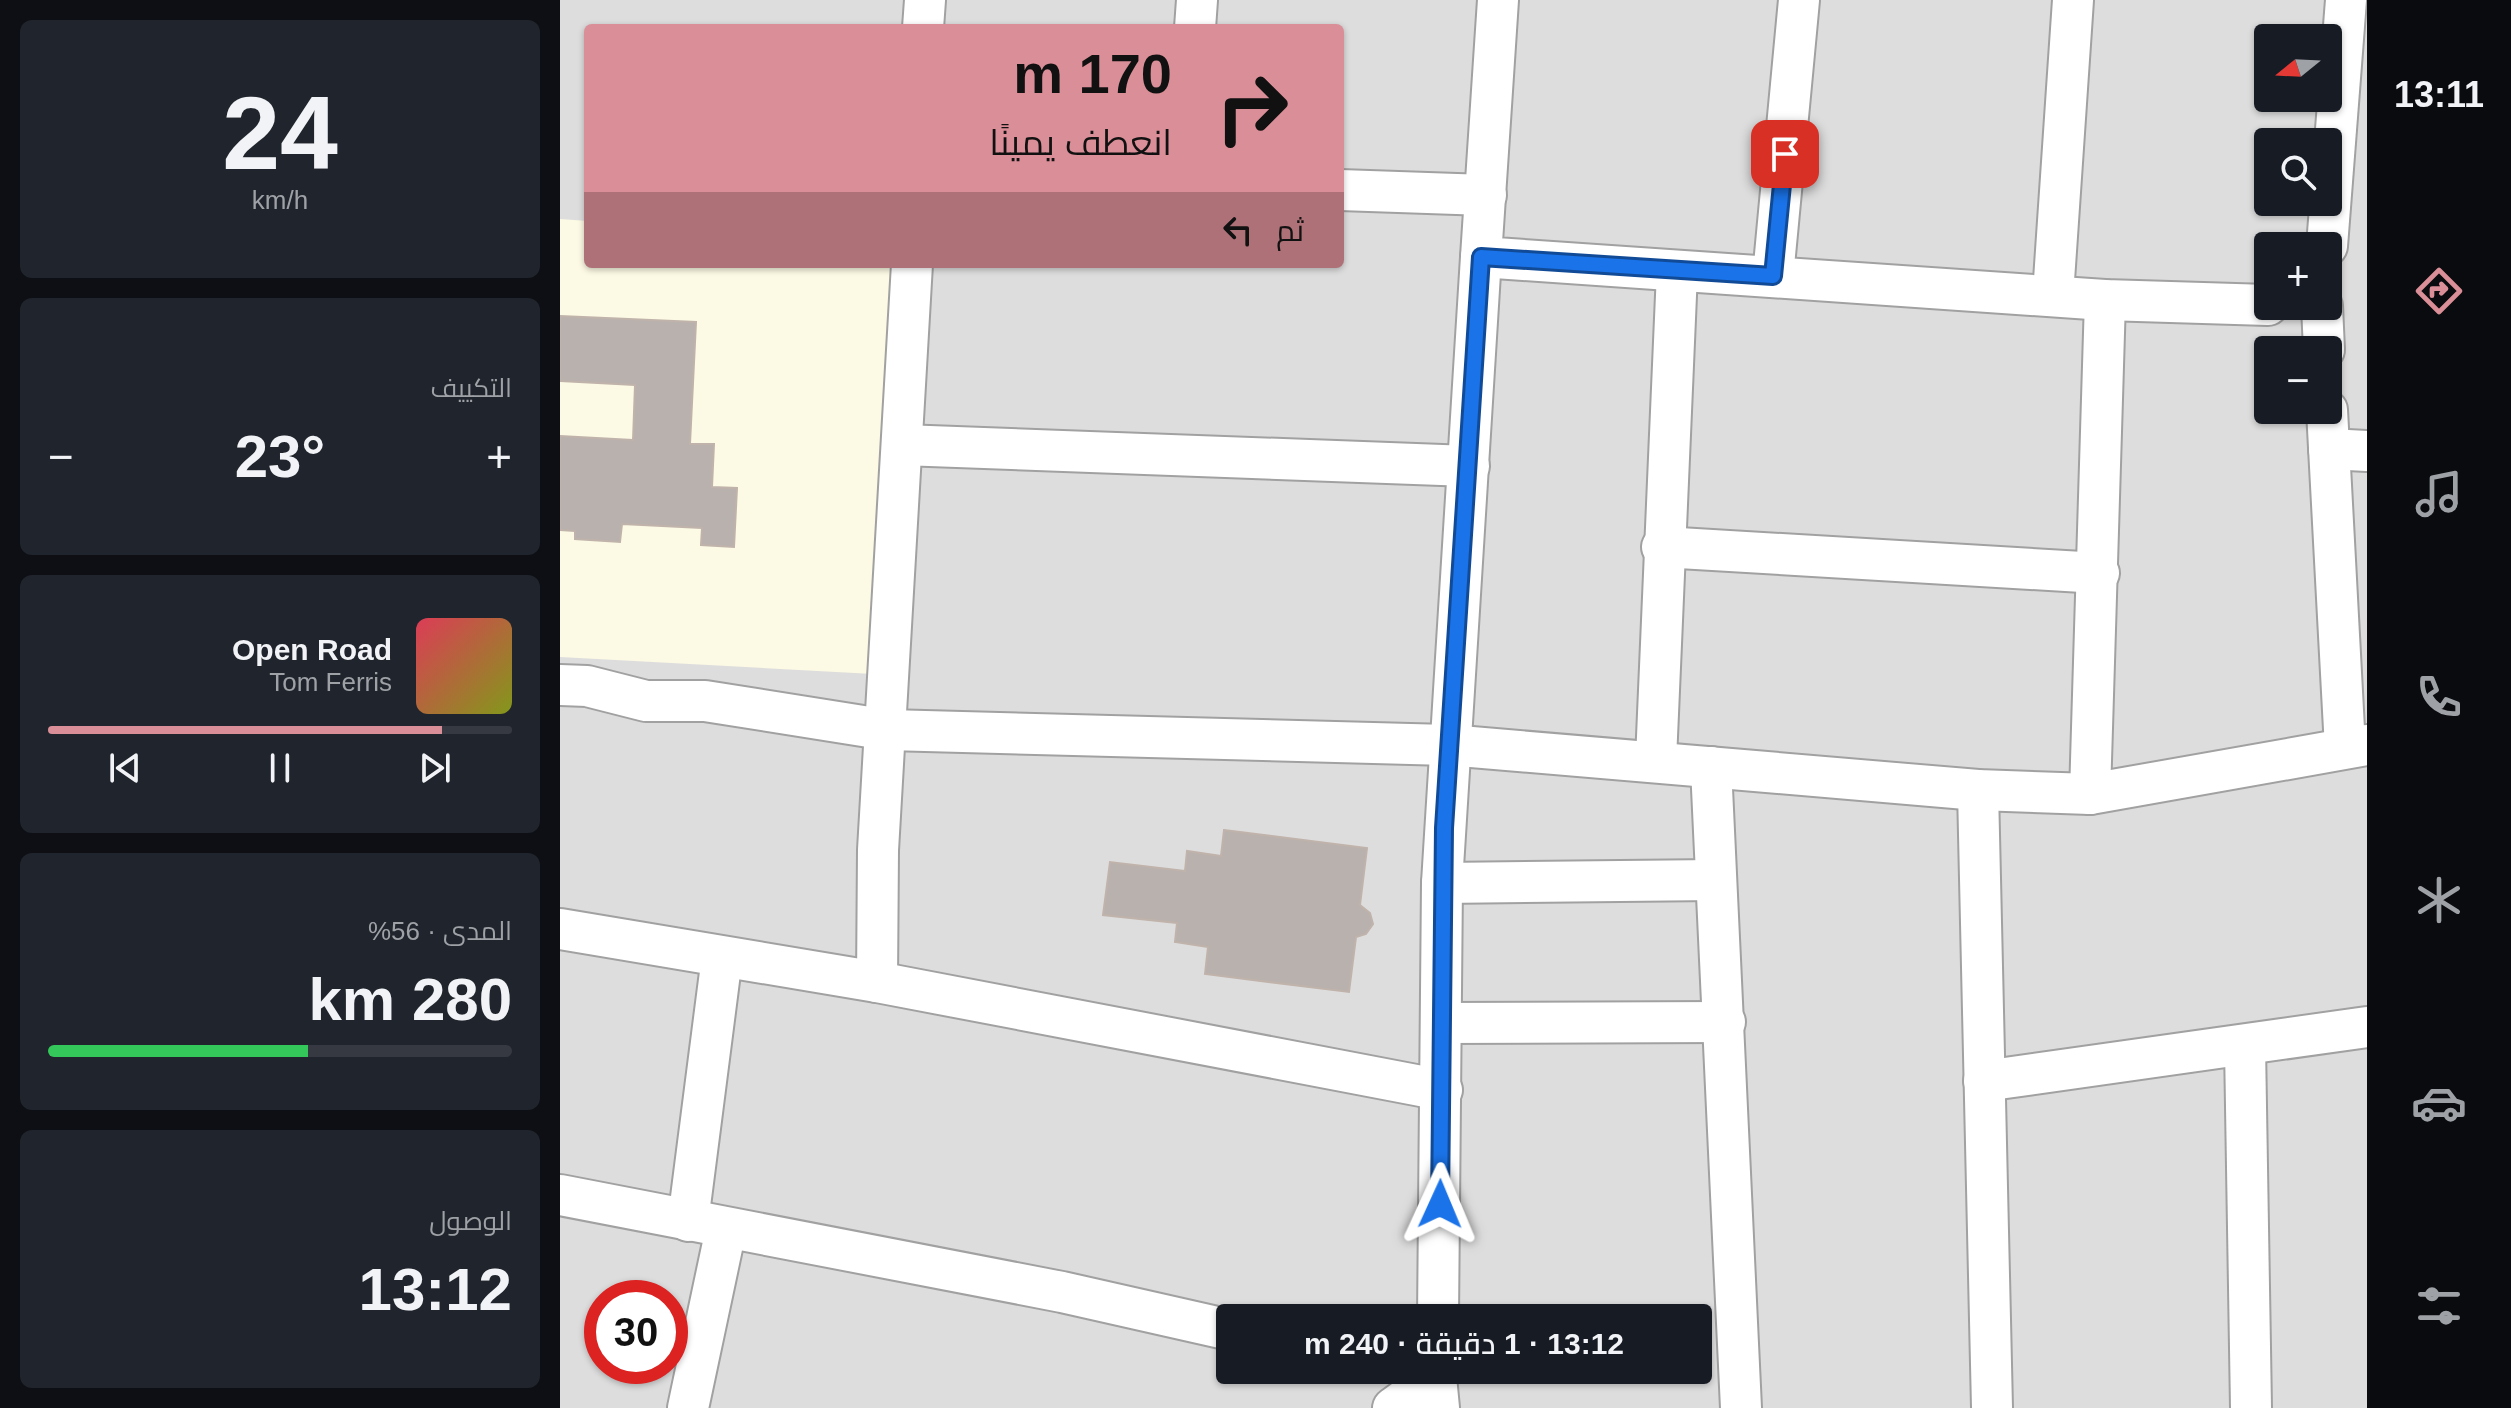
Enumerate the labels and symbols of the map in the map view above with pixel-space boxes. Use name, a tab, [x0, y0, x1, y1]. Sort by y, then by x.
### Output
north arrow	[2254, 24, 2342, 112]
pin	[1751, 120, 1819, 188]
position arrow	[1398, 1162, 1482, 1246]
speed limit sign: 30	[584, 1280, 688, 1384]

